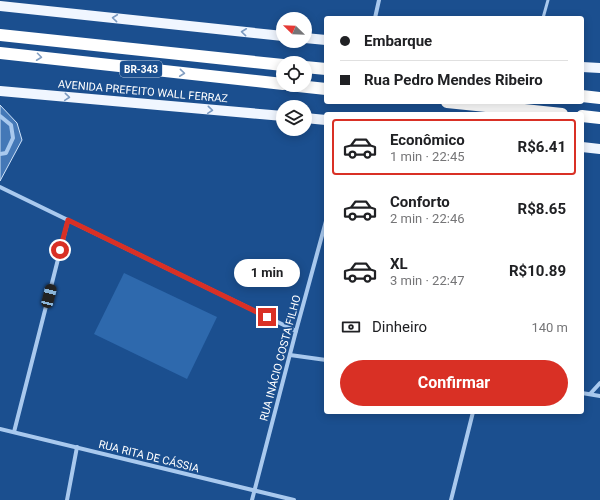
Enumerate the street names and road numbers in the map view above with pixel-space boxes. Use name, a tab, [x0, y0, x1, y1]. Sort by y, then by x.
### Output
road number: BR-343	[120, 61, 162, 77]
street label: AVENIDA PREFEITO WALL FERRAZ	[57, 78, 229, 105]
street label: RUA INÁCIO COSTA FILHO	[257, 294, 304, 423]
street label: RUA RITA DE CÁSSIA	[97, 438, 201, 475]

